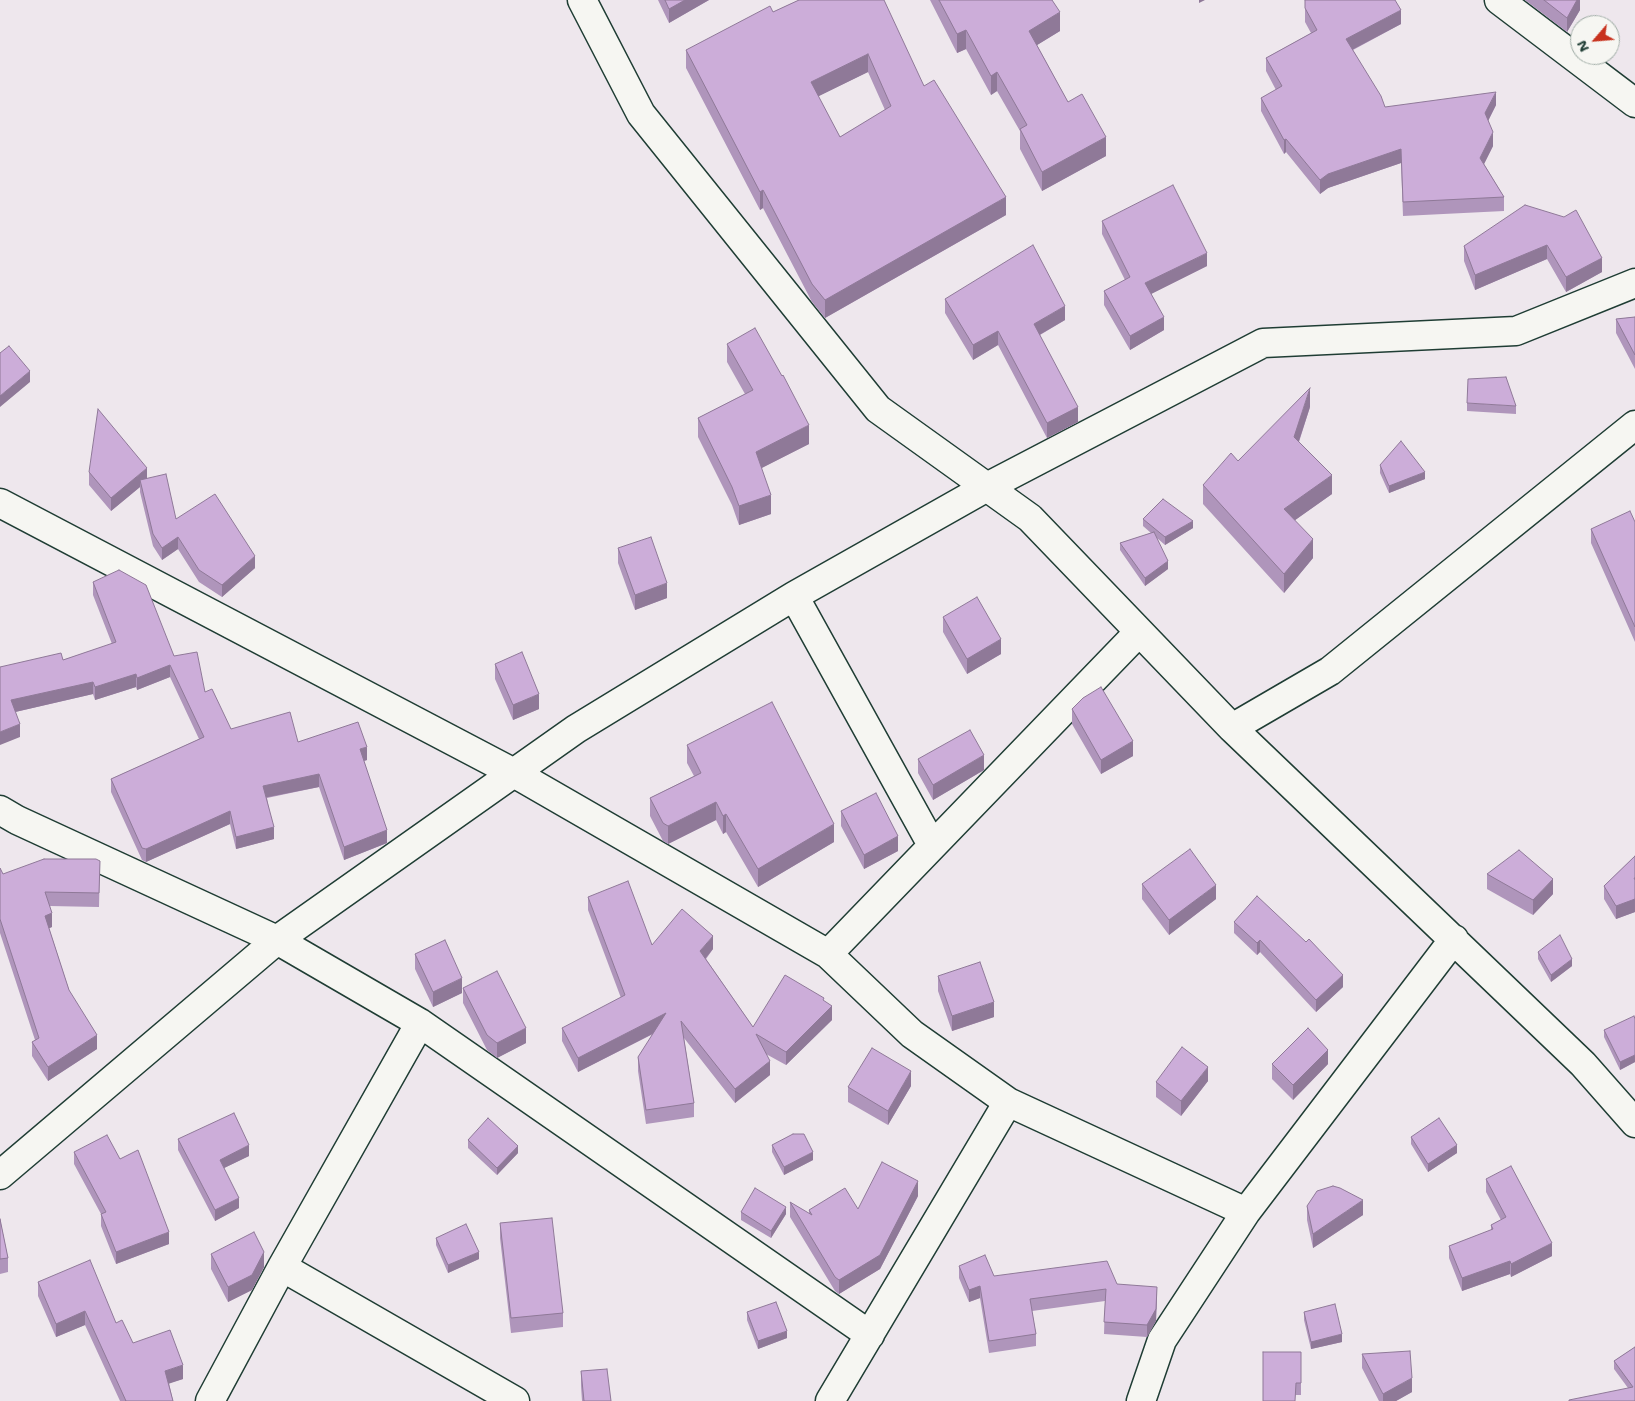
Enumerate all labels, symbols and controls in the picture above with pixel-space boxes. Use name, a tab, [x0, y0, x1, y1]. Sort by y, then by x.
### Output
north arrow	[1570, 15, 1620, 65]
text: N	[1572, 37, 1593, 55]

